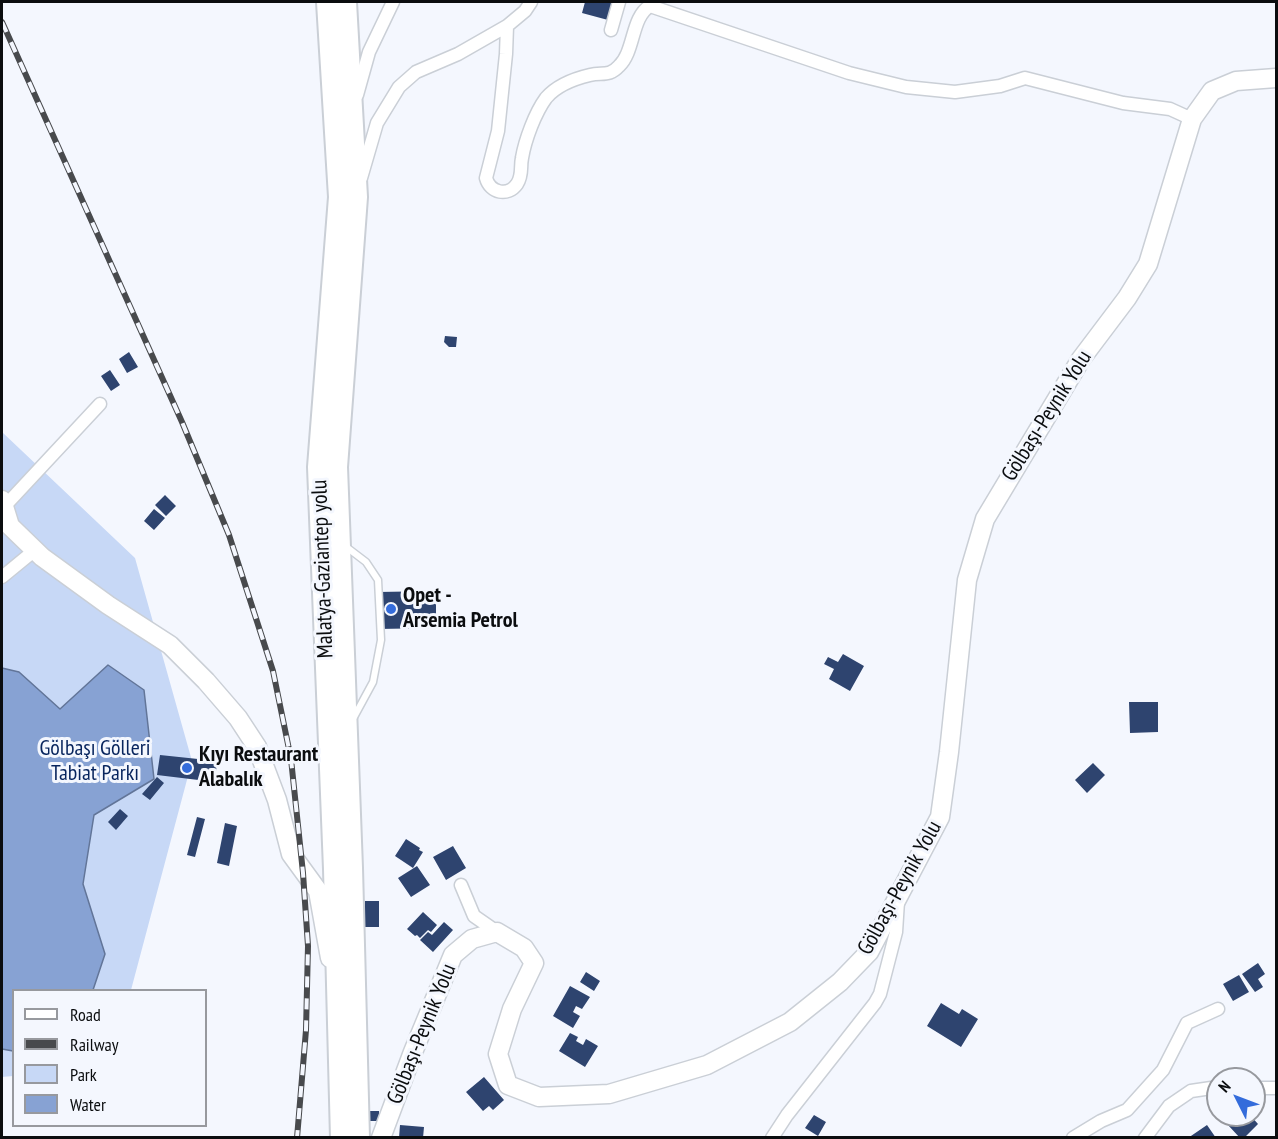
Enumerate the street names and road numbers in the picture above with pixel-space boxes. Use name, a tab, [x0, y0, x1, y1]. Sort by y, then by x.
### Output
street label: Gölbaşı-Peynik Yolu	[996, 346, 1098, 486]
street label: Malatya-Gaziantep yolu	[307, 479, 339, 659]
street label: Gölbaşı-Peynik Yolu	[852, 816, 948, 960]
street label: Gölbaşı-Peynik Yolu	[382, 960, 462, 1108]

